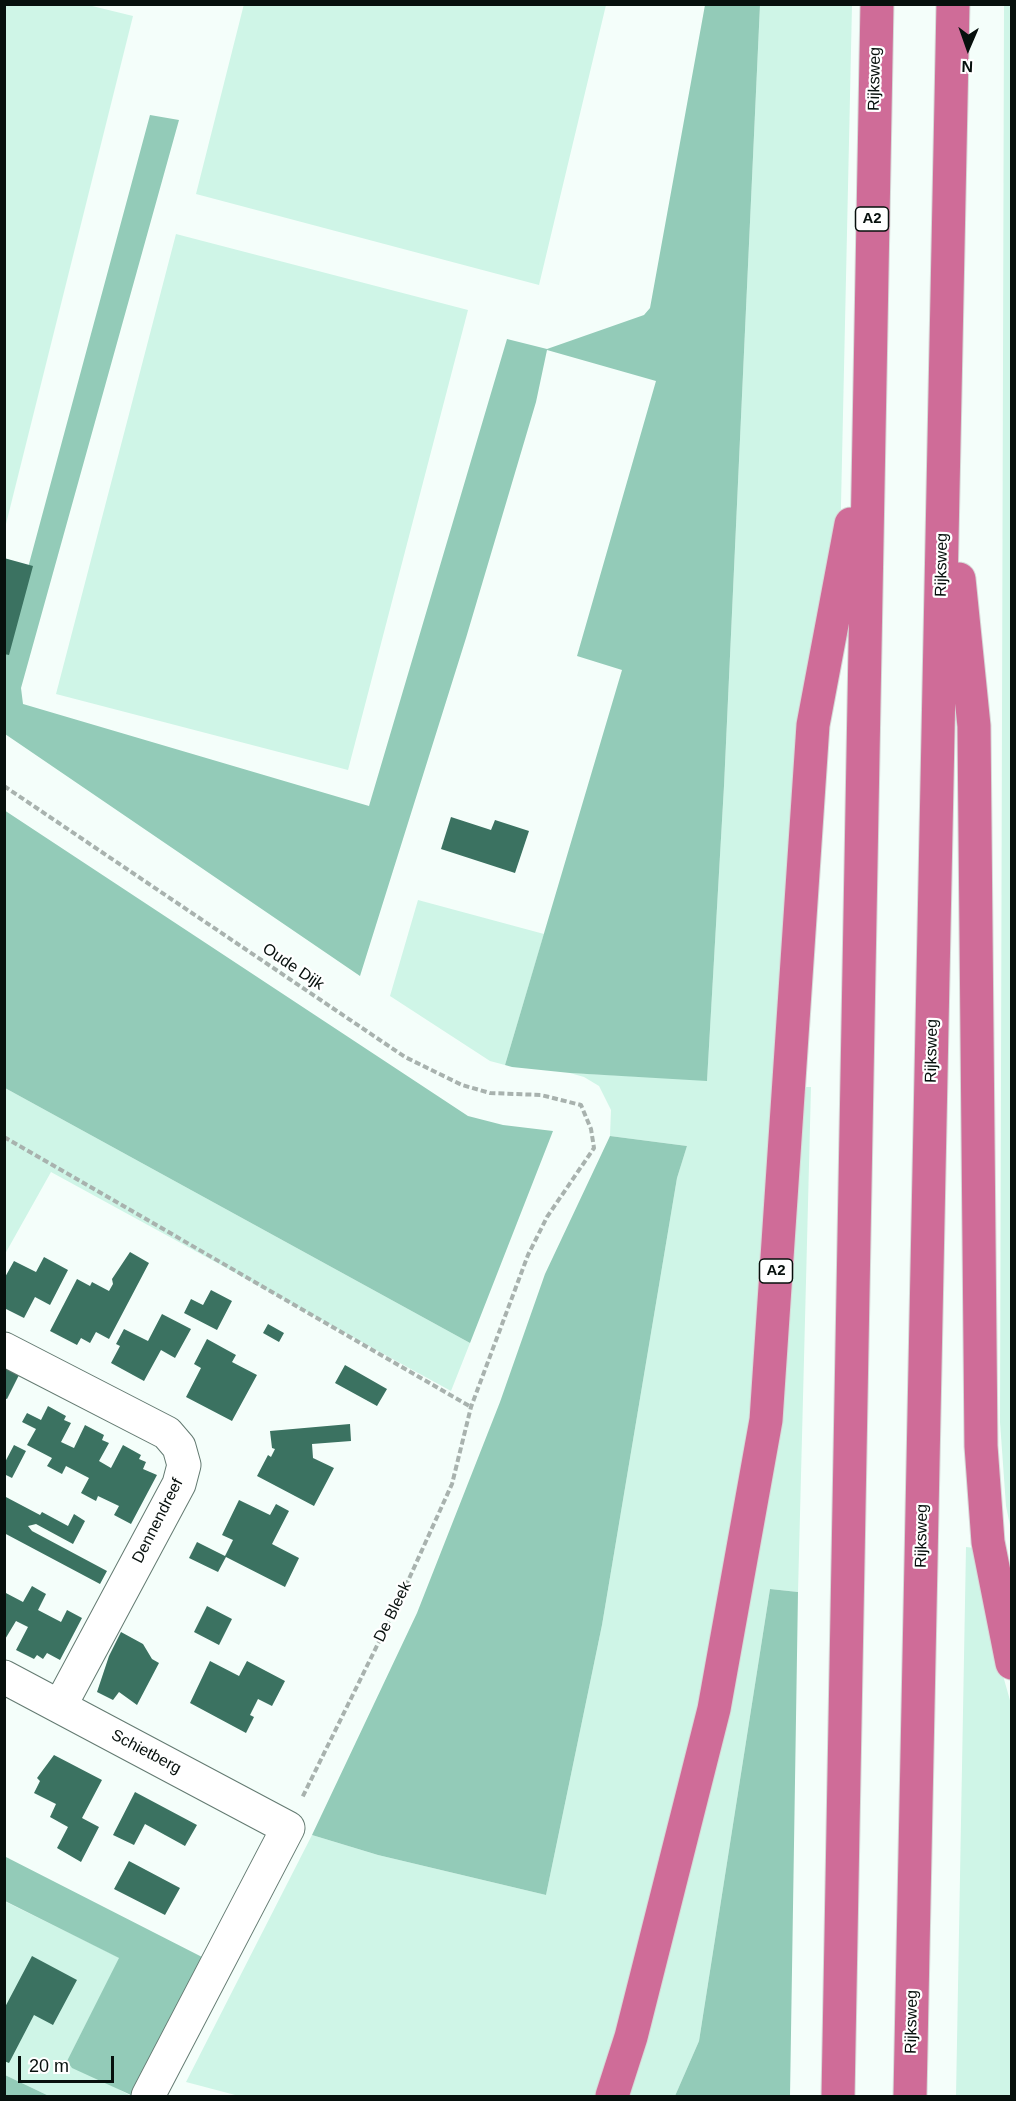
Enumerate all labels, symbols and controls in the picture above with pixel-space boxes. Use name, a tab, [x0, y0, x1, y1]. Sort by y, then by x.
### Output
north arrow	[938, 18, 998, 78]
street label: Rijksweg	[865, 47, 885, 111]
text: N	[961, 58, 973, 75]
road number: A2	[856, 207, 888, 231]
street label: Rijksweg	[932, 533, 952, 597]
street label: Oude Dijk	[259, 939, 327, 995]
street label: Rijksweg	[922, 1019, 942, 1083]
road number: A2	[760, 1259, 792, 1283]
street label: Dennendreef	[128, 1475, 188, 1567]
street label: Rijksweg	[912, 1504, 932, 1568]
street label: De Bleek	[370, 1579, 416, 1645]
street label: Schietberg	[108, 1726, 184, 1778]
street label: Rijksweg	[902, 1990, 922, 2054]
scale bar	[21, 2044, 117, 2082]
text: 20 m	[29, 2056, 69, 2076]

